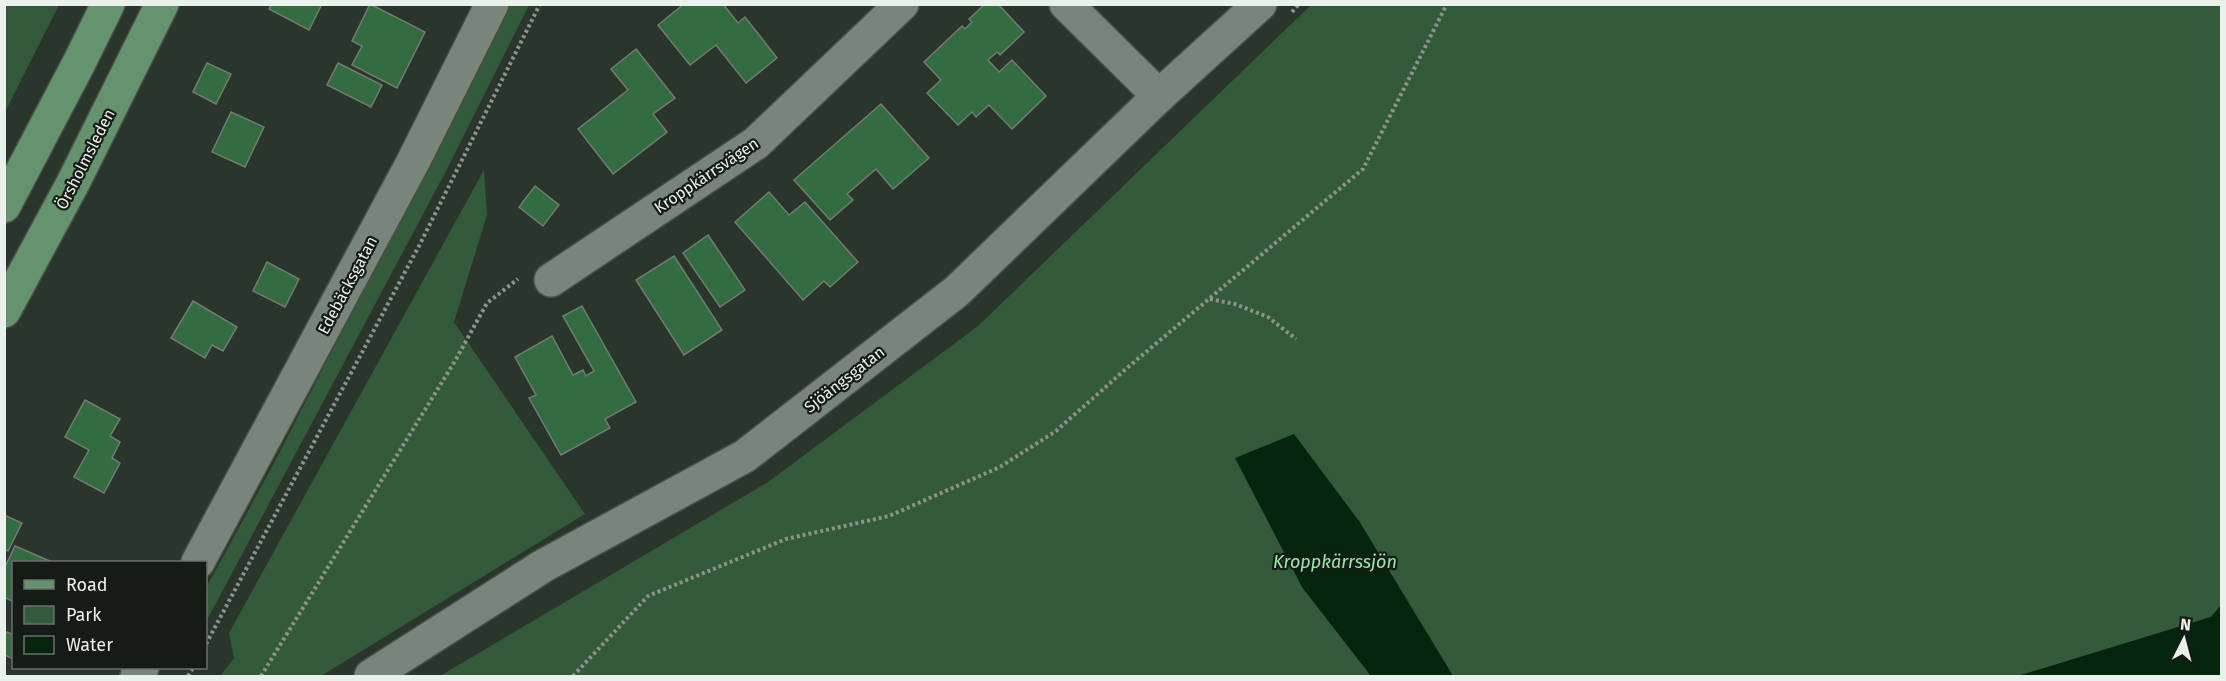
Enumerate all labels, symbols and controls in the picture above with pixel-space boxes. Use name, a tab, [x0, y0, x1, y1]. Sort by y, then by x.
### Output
street label: Örsholmsleden	[52, 106, 119, 213]
street label: Kroppkärrsvägen	[650, 133, 762, 217]
street label: Edebäcksgatan	[314, 233, 381, 337]
street label: Sjöängsgatan	[800, 342, 888, 417]
water label: Kroppkärrssjön	[1273, 551, 1397, 573]
legend	[12, 561, 207, 669]
text: Road	[66, 574, 108, 596]
text: Park	[66, 604, 102, 626]
north arrow	[2154, 609, 2214, 669]
text: N	[2179, 615, 2192, 635]
text: Water	[66, 634, 113, 656]

